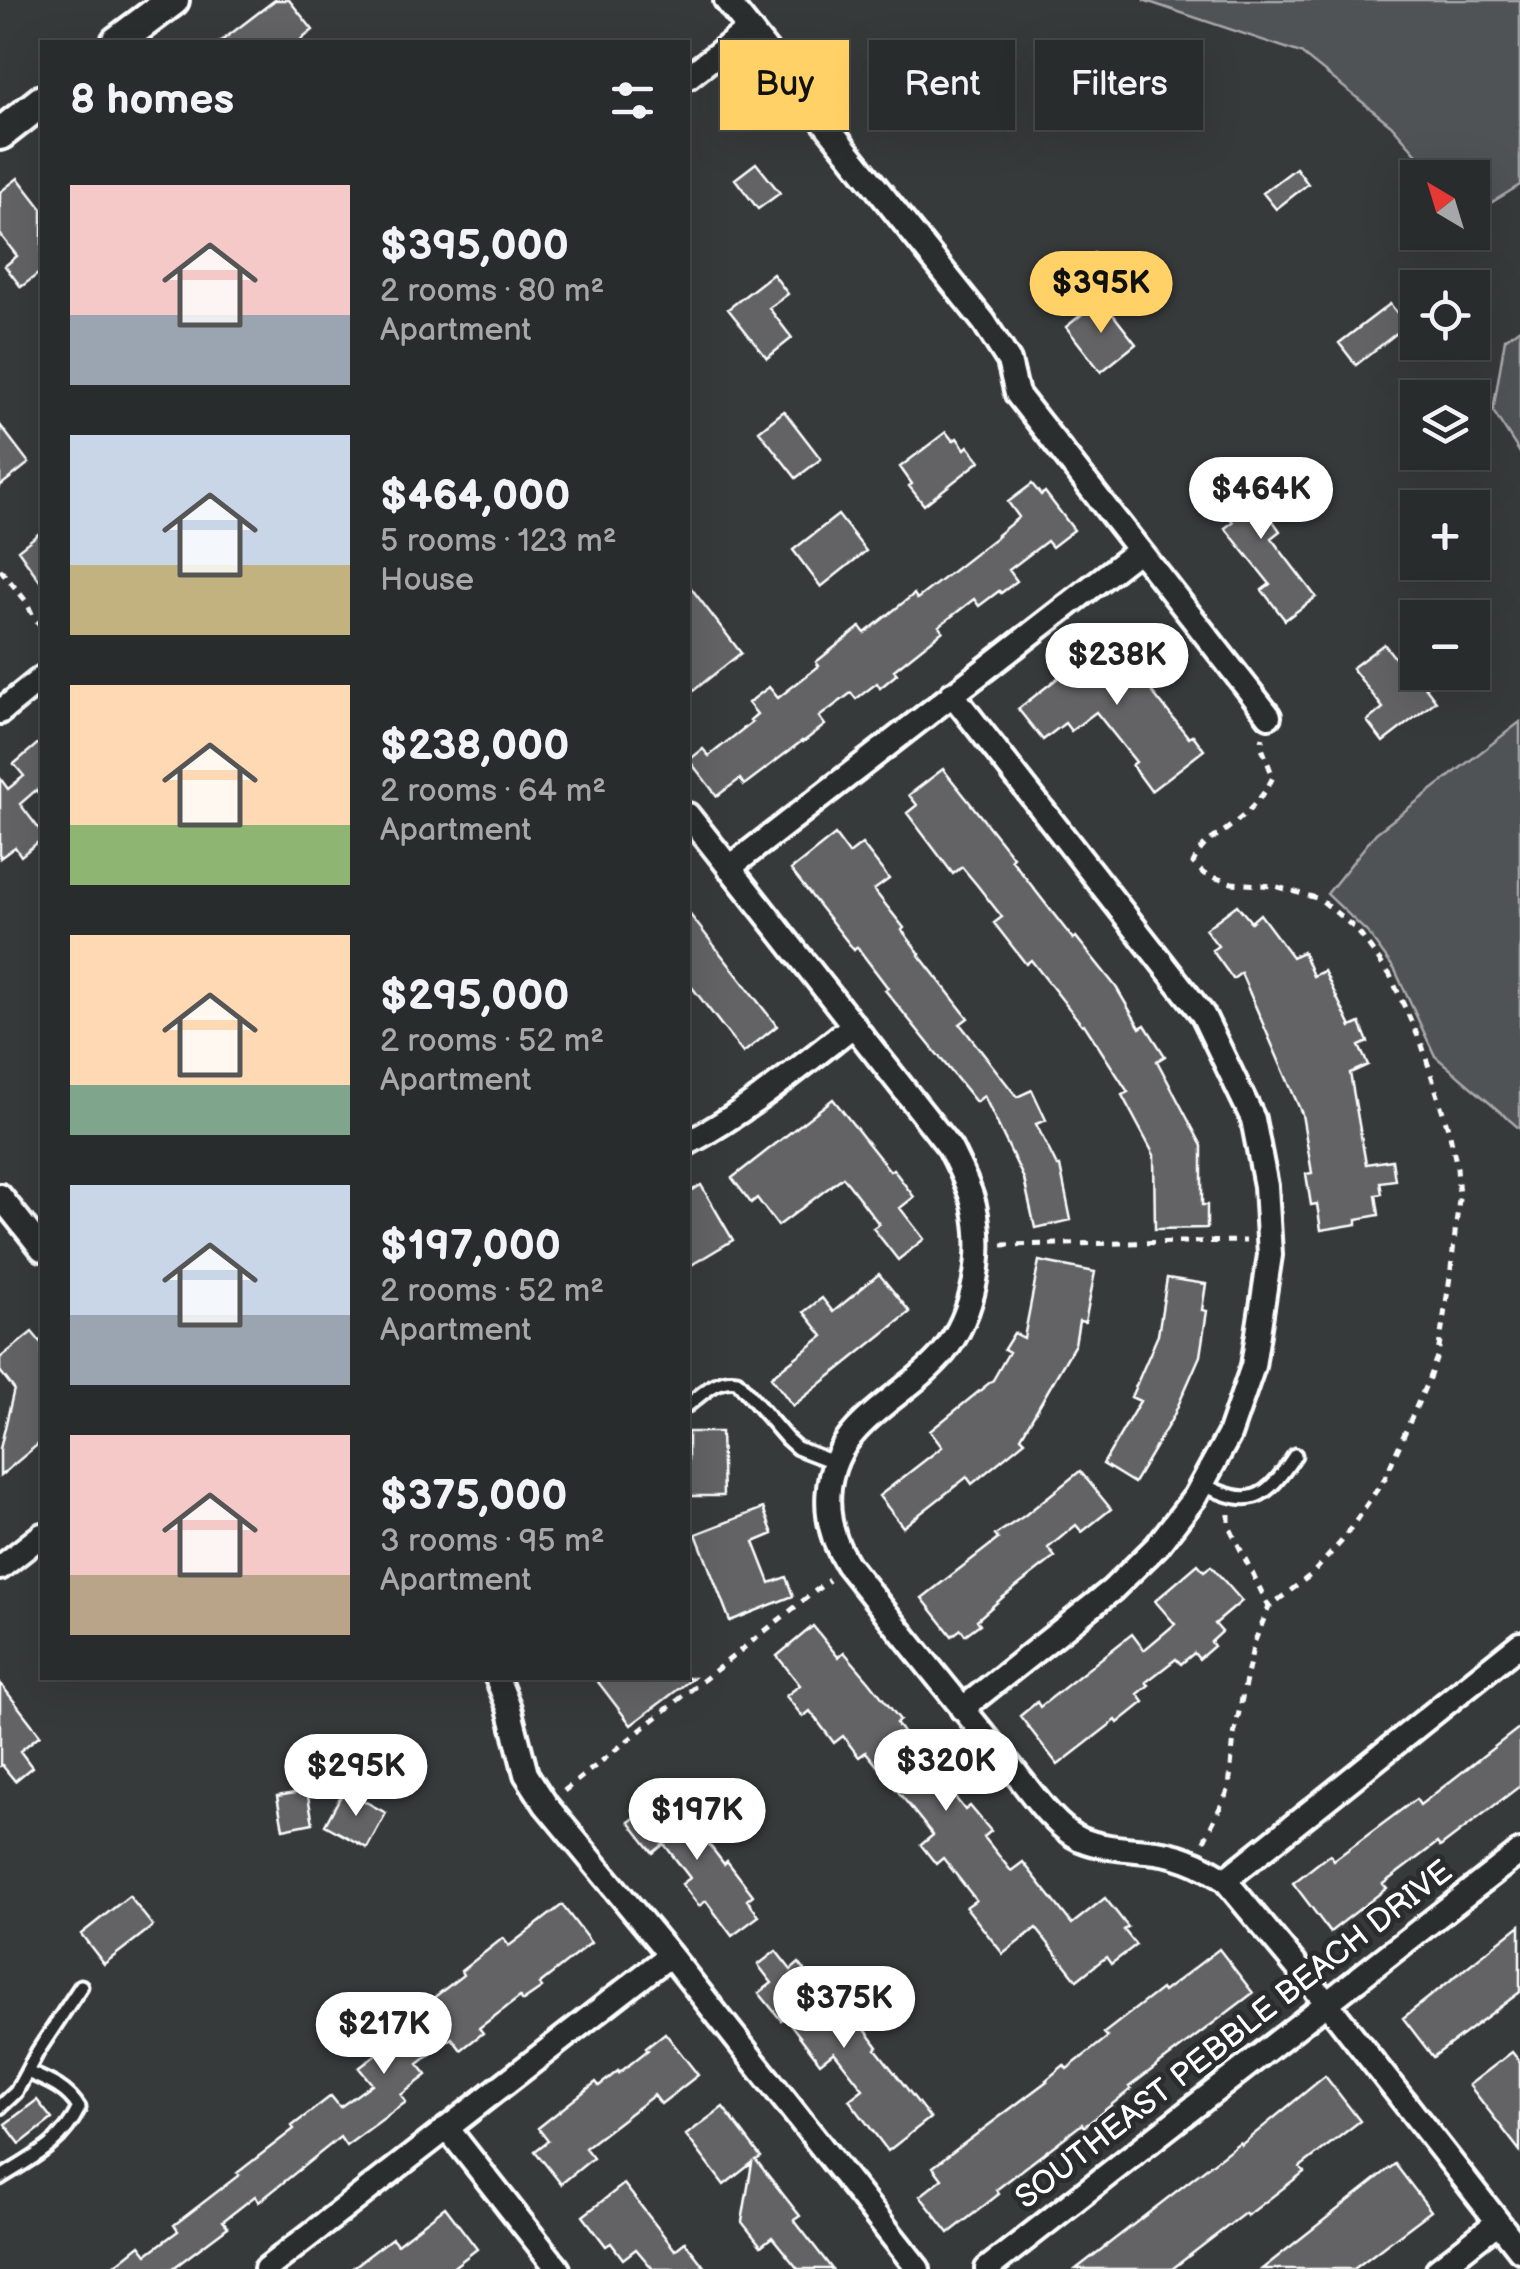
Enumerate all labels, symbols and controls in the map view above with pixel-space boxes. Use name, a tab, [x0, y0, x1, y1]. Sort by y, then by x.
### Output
chip: Buy	[720, 40, 849, 130]
chip: Rent	[869, 40, 1015, 130]
chip: Filters	[1035, 40, 1203, 130]
icon: filters	[605, 73, 660, 128]
text: 8 homes	[70, 75, 234, 126]
north arrow	[1400, 160, 1490, 250]
map controls	[1400, 160, 1490, 690]
text: $395,000	[380, 221, 569, 272]
icon: home	[150, 225, 270, 345]
pin: $395K	[1031, 251, 1171, 336]
text: $395K	[1052, 264, 1150, 303]
button: locate	[1400, 270, 1490, 360]
text: 2 rooms · 80 m²	[380, 272, 604, 311]
text: Apartment	[380, 311, 531, 350]
button: layers	[1400, 380, 1490, 470]
pin: $464K	[1191, 457, 1331, 542]
text: $464K	[1211, 470, 1311, 509]
text: $464,000	[380, 471, 570, 522]
icon: home	[150, 475, 270, 595]
button: +	[1400, 490, 1490, 580]
text: 5 rooms · 123 m²	[380, 522, 617, 561]
text: House	[380, 561, 474, 600]
button: −	[1400, 600, 1490, 690]
pin: $238K	[1047, 623, 1187, 708]
text: $238K	[1067, 636, 1167, 675]
text: $238,000	[380, 721, 569, 772]
icon: home	[150, 725, 270, 845]
text: 2 rooms · 64 m²	[380, 772, 606, 811]
text: Apartment	[380, 811, 531, 850]
text: $295,000	[380, 971, 570, 1022]
icon: home	[150, 975, 270, 1095]
text: 2 rooms · 52 m²	[380, 1022, 604, 1061]
text: Apartment	[380, 1061, 531, 1100]
text: $197,000	[380, 1221, 561, 1272]
icon: home	[150, 1225, 270, 1345]
text: 2 rooms · 52 m²	[380, 1272, 604, 1311]
text: Apartment	[380, 1311, 531, 1350]
text: $375,000	[380, 1471, 567, 1522]
icon: home	[150, 1475, 270, 1595]
text: 3 rooms · 95 m²	[380, 1522, 605, 1561]
text: Apartment	[380, 1561, 531, 1600]
pin: $320K	[876, 1729, 1016, 1814]
pin: $295K	[286, 1734, 426, 1819]
text: $320K	[896, 1742, 996, 1781]
text: $295K	[306, 1747, 406, 1786]
pin: $197K	[627, 1778, 767, 1863]
text: $197K	[651, 1791, 743, 1830]
street label: SOUTHEAST PEBBLE BEACH DRIVE	[1008, 1852, 1460, 2218]
pin: $375K	[774, 1966, 914, 2051]
text: $375K	[795, 1979, 893, 2018]
pin: $217K	[314, 1992, 454, 2077]
text: $217K	[338, 2005, 430, 2044]

